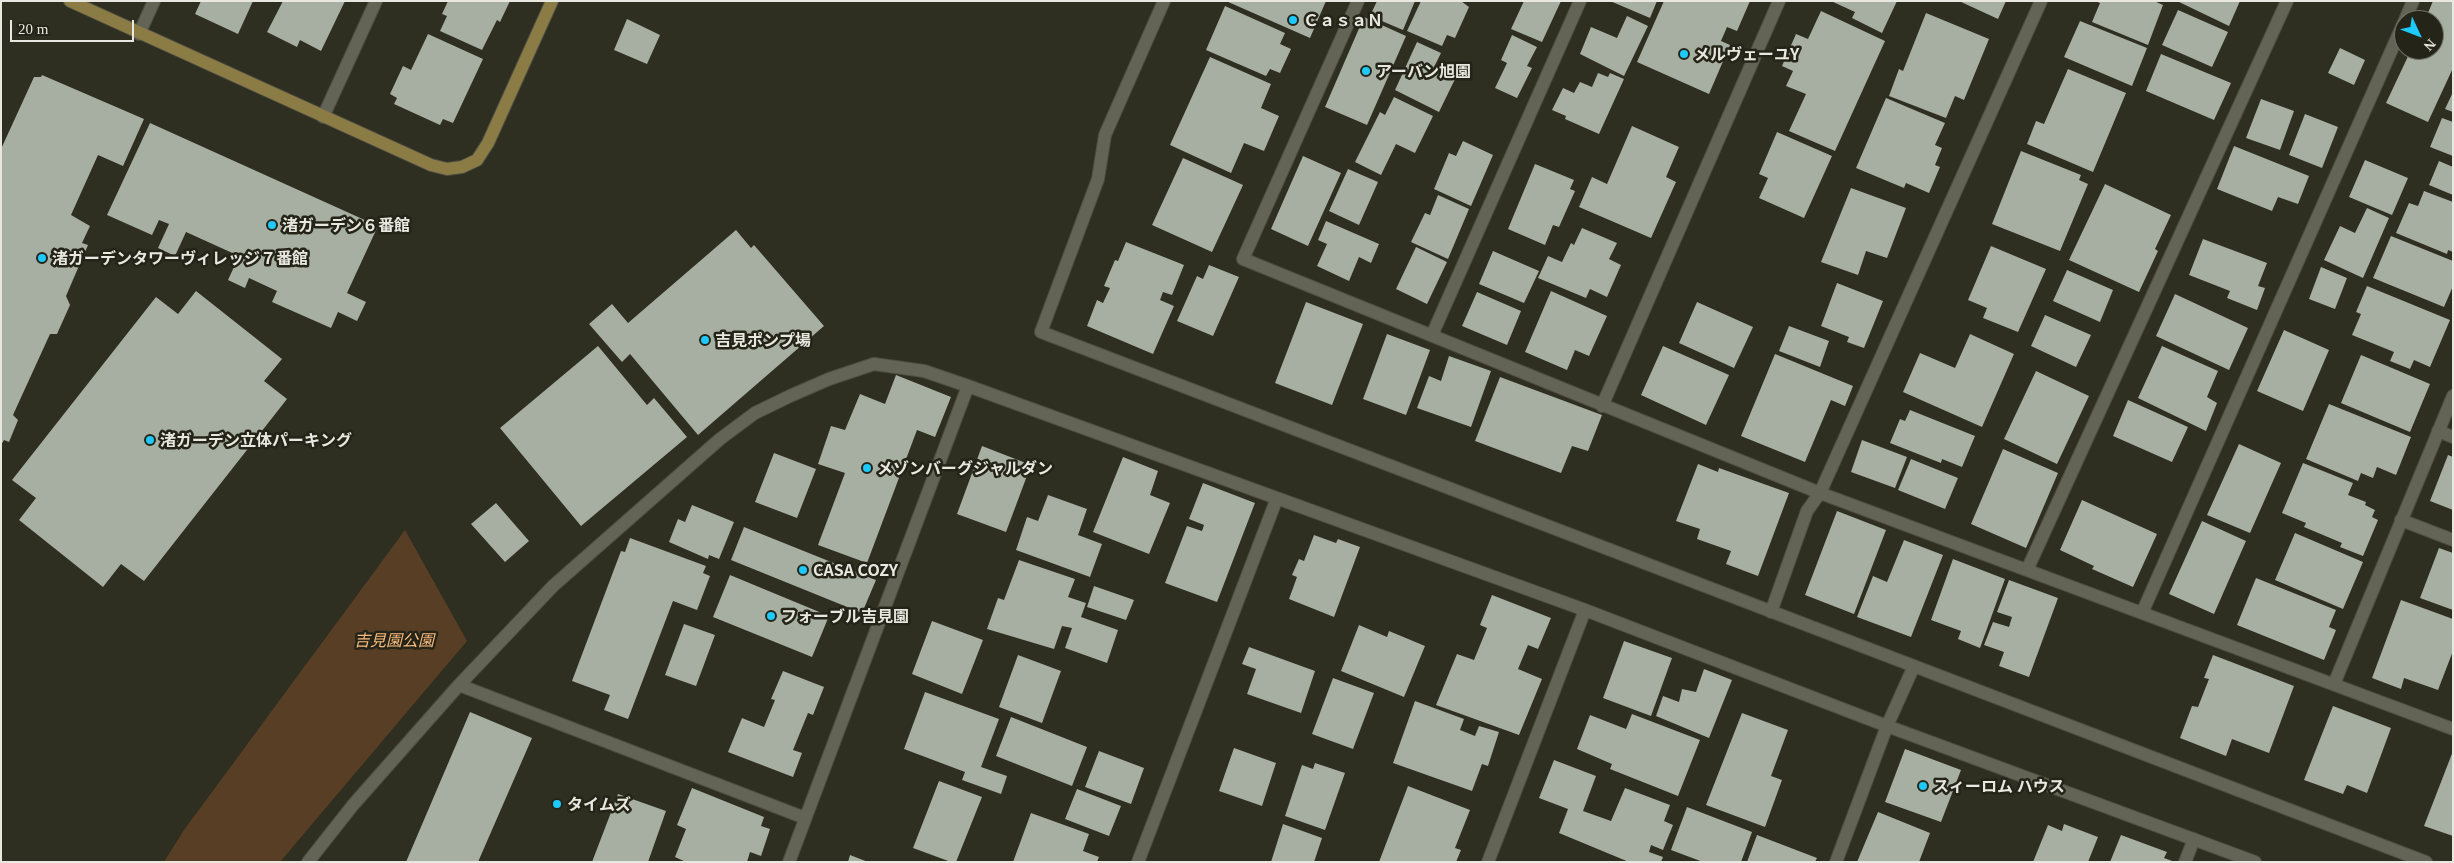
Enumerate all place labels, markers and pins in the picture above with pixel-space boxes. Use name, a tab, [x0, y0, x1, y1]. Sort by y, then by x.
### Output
place label: ＣａｓａＮ	[1303, 10, 1383, 30]
marker: ＣａｓａＮ	[1287, 14, 1299, 26]
place label: メルヴェーユY	[1694, 44, 1799, 64]
marker: メルヴェーユY	[1678, 48, 1690, 60]
place label: アーバン旭園	[1376, 61, 1471, 81]
marker: アーバン旭園	[1360, 65, 1372, 77]
place label: 渚ガーデン６番館	[282, 215, 410, 235]
marker: 渚ガーデン６番館	[266, 219, 278, 231]
place label: 渚ガーデンタワーヴィレッジ７番館	[52, 248, 308, 268]
marker: 渚ガーデンタワーヴィレッジ７番館	[36, 252, 48, 264]
place label: 吉見ポンプ場	[715, 330, 811, 350]
marker: 吉見ポンプ場	[699, 334, 711, 346]
place label: 渚ガーデン立体パーキング	[160, 430, 352, 450]
marker: 渚ガーデン立体パーキング	[144, 434, 156, 446]
place label: メゾンバーグジャルダン	[877, 458, 1053, 478]
marker: メゾンバーグジャルダン	[861, 462, 873, 474]
place label: CASA COZY	[813, 560, 898, 580]
marker: CASA COZY	[797, 564, 809, 576]
place label: フォーブル吉見園	[781, 606, 909, 626]
marker: フォーブル吉見園	[765, 610, 777, 622]
place label: スィーロム ハウス	[1933, 776, 2065, 796]
marker: スィーロム ハウス	[1917, 780, 1929, 792]
place label: タイムズ	[567, 794, 631, 814]
marker: タイムズ	[551, 798, 563, 810]

